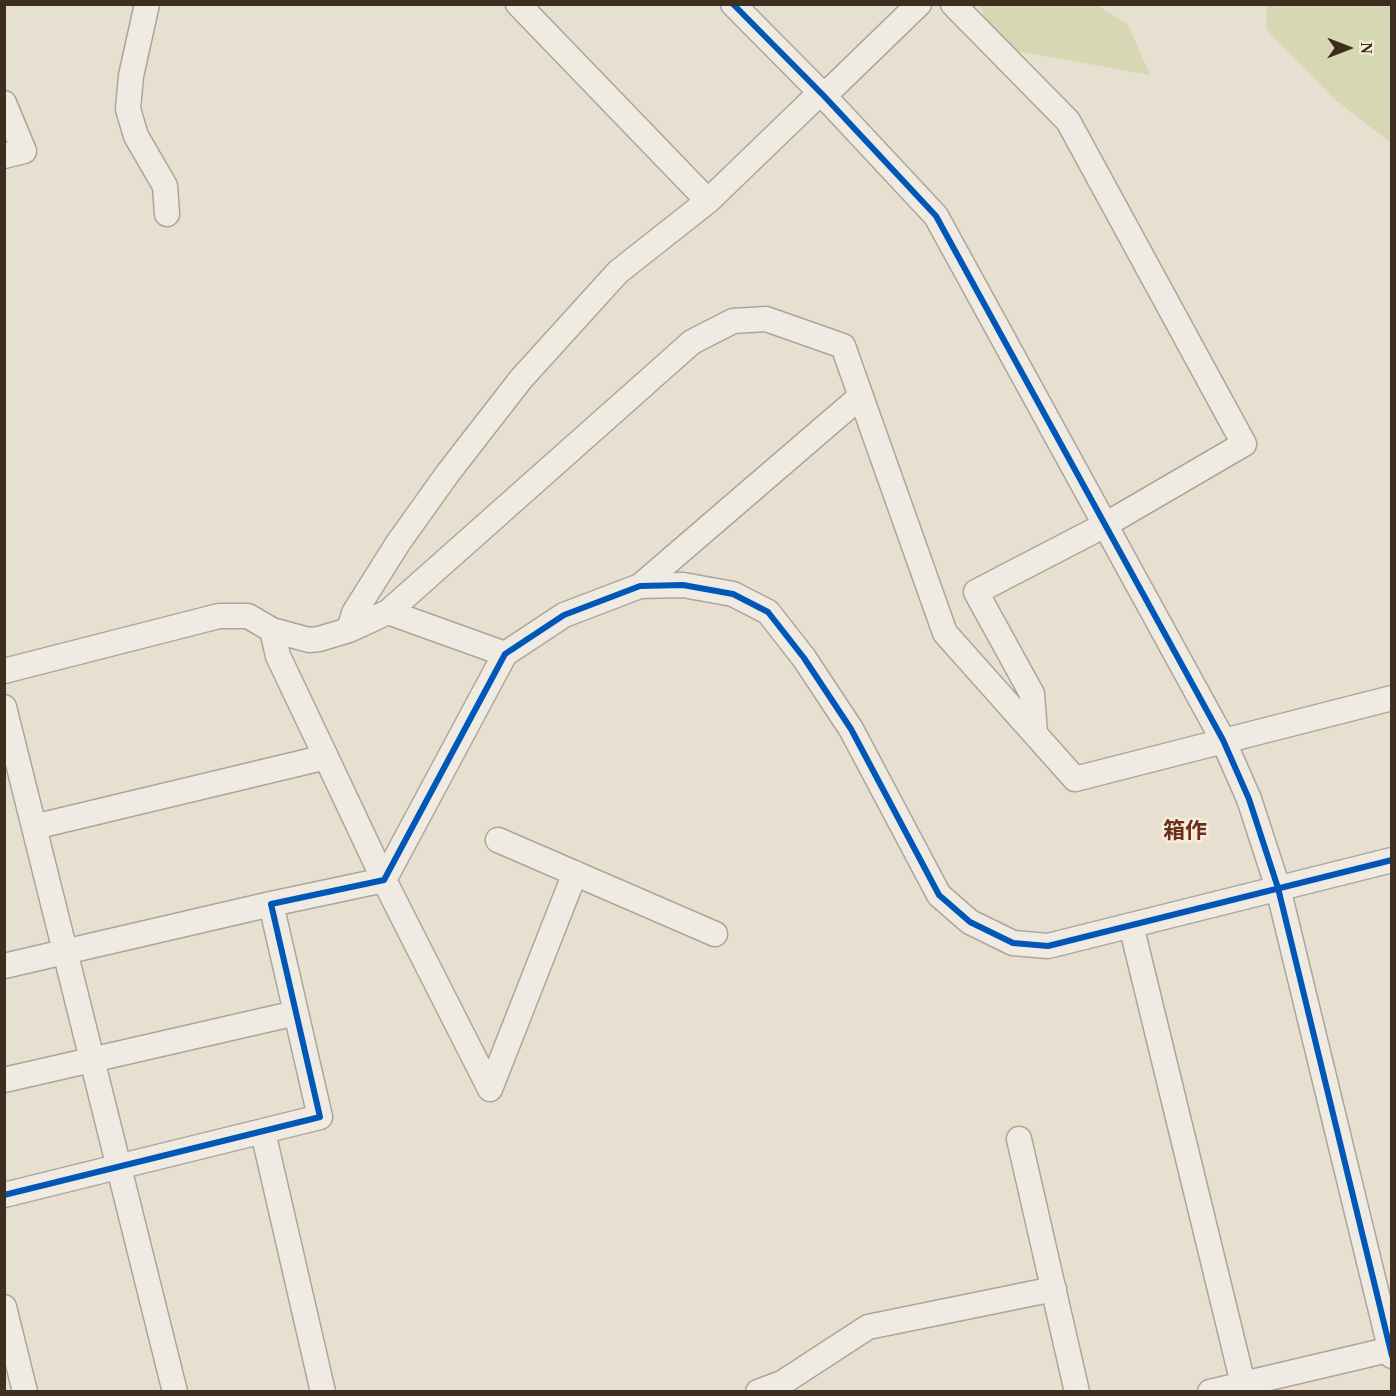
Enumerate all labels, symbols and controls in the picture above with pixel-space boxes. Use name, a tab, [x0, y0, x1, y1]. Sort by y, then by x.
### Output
north arrow	[1318, 18, 1378, 78]
text: N	[1358, 42, 1375, 54]
district label: 箱作	[1163, 819, 1207, 845]

